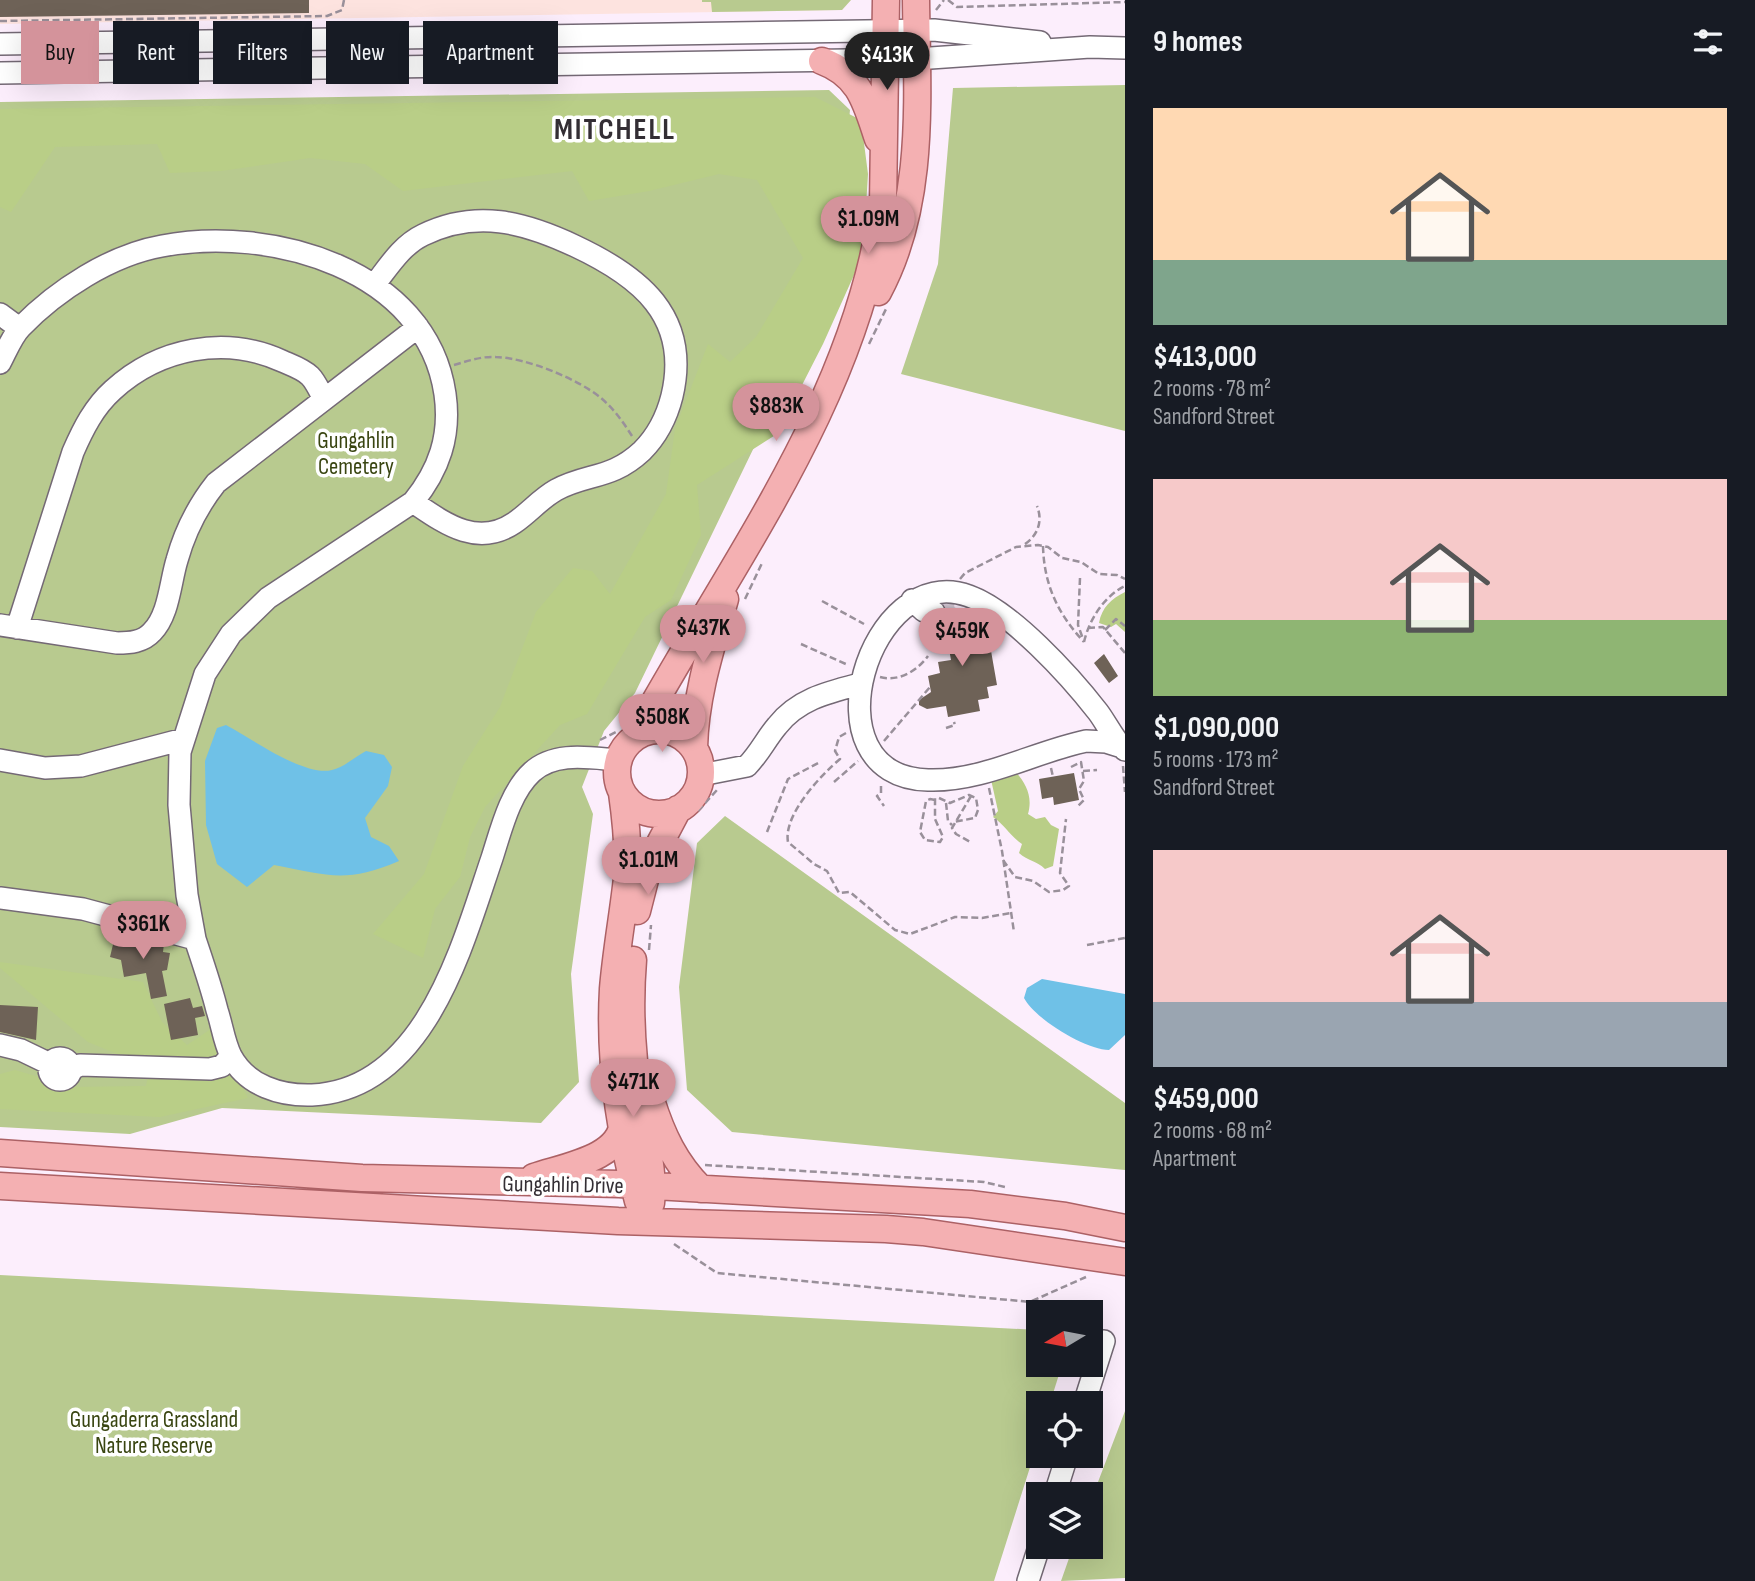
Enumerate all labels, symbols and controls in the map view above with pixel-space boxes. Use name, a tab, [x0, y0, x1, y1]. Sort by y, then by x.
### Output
chip: Buy	[21, 21, 99, 84]
chip: Rent	[113, 21, 199, 84]
chip: Filters	[213, 21, 312, 84]
chip: New	[326, 21, 409, 84]
chip: Apartment	[423, 21, 558, 84]
icon: filters	[1689, 23, 1727, 61]
text: 9 homes	[1153, 24, 1243, 60]
pin: $413K	[838, 32, 936, 92]
text: $413K	[860, 41, 914, 69]
district label: MITCHELL	[554, 112, 676, 148]
icon: home	[1377, 154, 1503, 280]
pin: $1.09M	[811, 196, 925, 256]
text: $1.09M	[837, 205, 899, 233]
text: $413,000	[1153, 339, 1257, 375]
text: 2 rooms · 78 m²	[1153, 375, 1271, 403]
pin: $883K	[727, 384, 825, 443]
text: $883K	[748, 392, 804, 420]
text: Sandford Street	[1153, 403, 1275, 431]
park label: Gungahlin Cemetery	[317, 427, 395, 481]
icon: home	[1377, 525, 1503, 651]
pin: $437K	[654, 606, 752, 665]
pin: $459K	[913, 608, 1011, 668]
text: $437K	[676, 614, 730, 642]
text: $459K	[935, 617, 989, 645]
pin: $508K	[613, 694, 711, 754]
text: $508K	[635, 703, 690, 731]
text: $1,090,000	[1153, 710, 1279, 746]
text: 5 rooms · 173 m²	[1153, 746, 1279, 774]
text: Sandford Street	[1153, 774, 1275, 802]
pin: $1.01M	[591, 838, 705, 897]
text: $1.01M	[618, 846, 678, 874]
icon: home	[1377, 896, 1503, 1022]
pin: $361K	[94, 902, 192, 961]
text: $361K	[116, 910, 170, 938]
pin: $471K	[584, 1060, 682, 1119]
text: $471K	[607, 1068, 659, 1096]
text: $459,000	[1153, 1081, 1259, 1117]
text: 2 rooms · 68 m²	[1153, 1117, 1272, 1145]
text: Apartment	[1153, 1145, 1237, 1173]
street label: Gungahlin Drive	[502, 1170, 624, 1200]
north arrow	[1026, 1300, 1102, 1377]
map controls	[1026, 1300, 1103, 1559]
button: locate	[1026, 1391, 1103, 1468]
park label: Gungaderra Grassland Nature Reserve	[70, 1406, 238, 1460]
button: layers	[1026, 1482, 1103, 1559]

